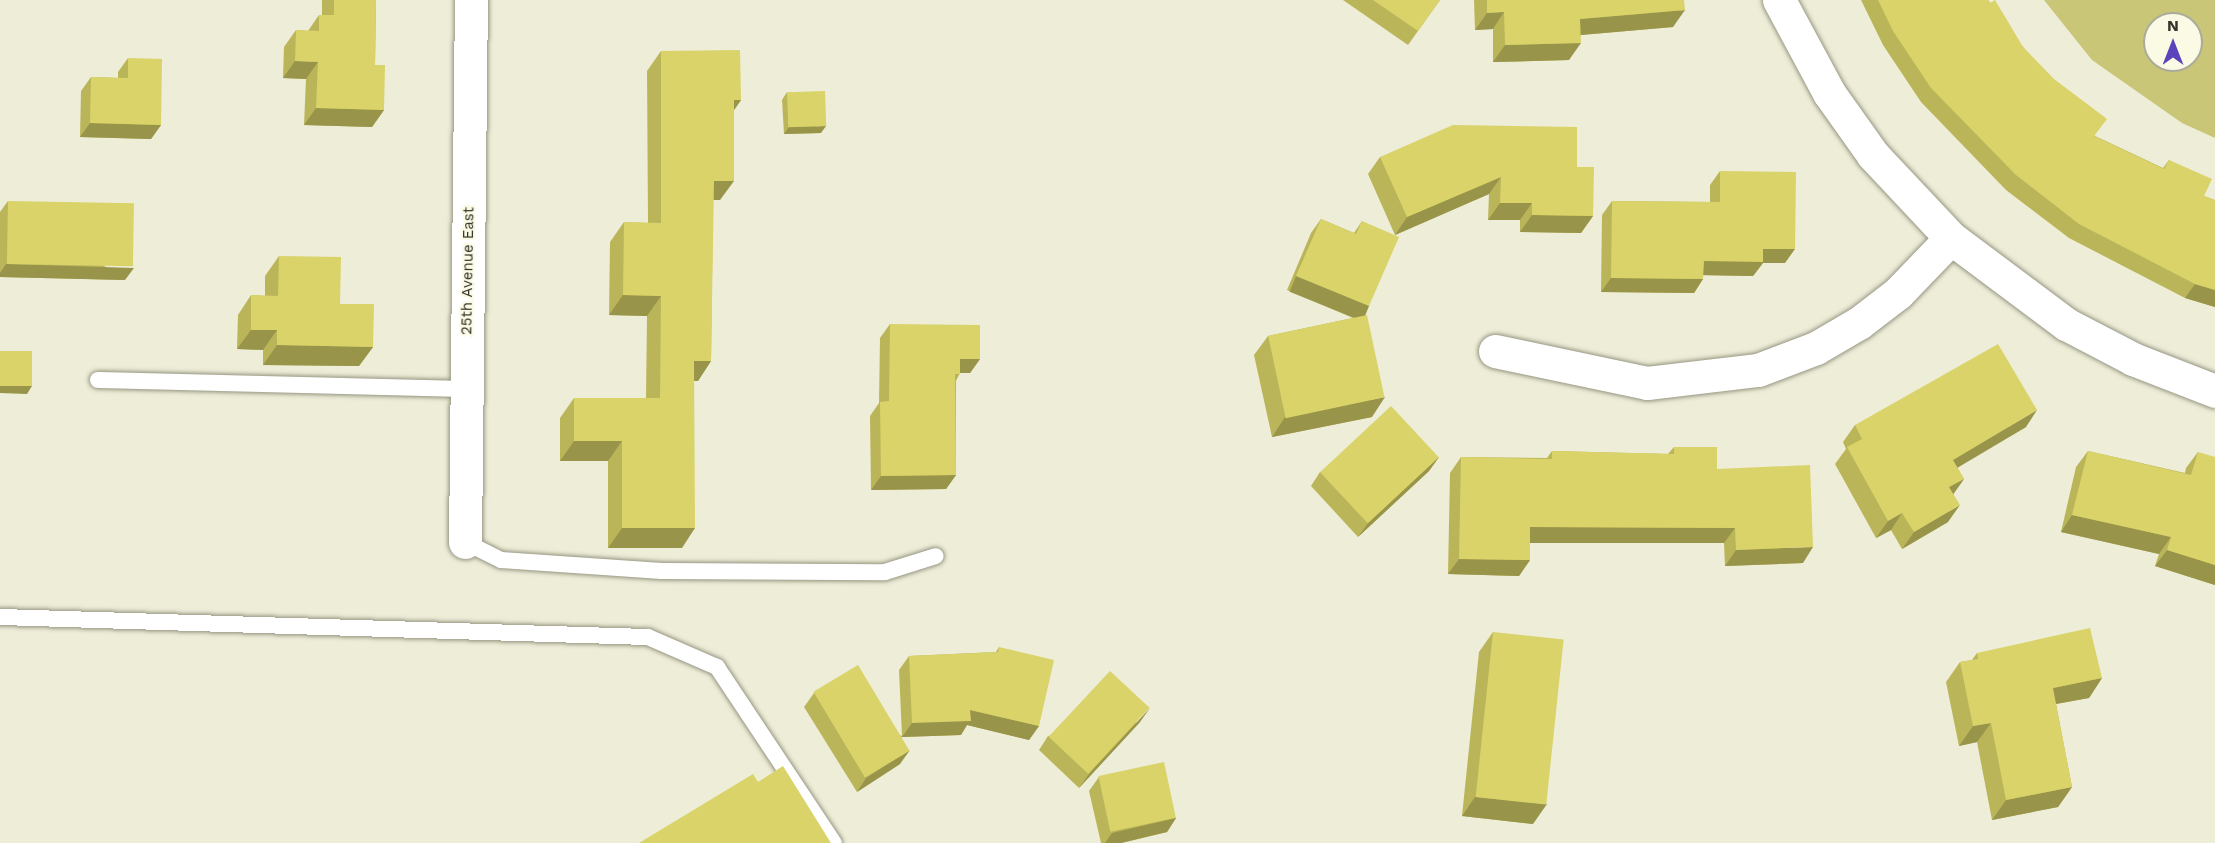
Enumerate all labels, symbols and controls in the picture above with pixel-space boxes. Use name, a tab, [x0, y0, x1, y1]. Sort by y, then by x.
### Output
north arrow	[2143, 12, 2203, 72]
text: N	[2167, 16, 2179, 35]
street label: 25th Avenue East	[458, 207, 478, 335]

